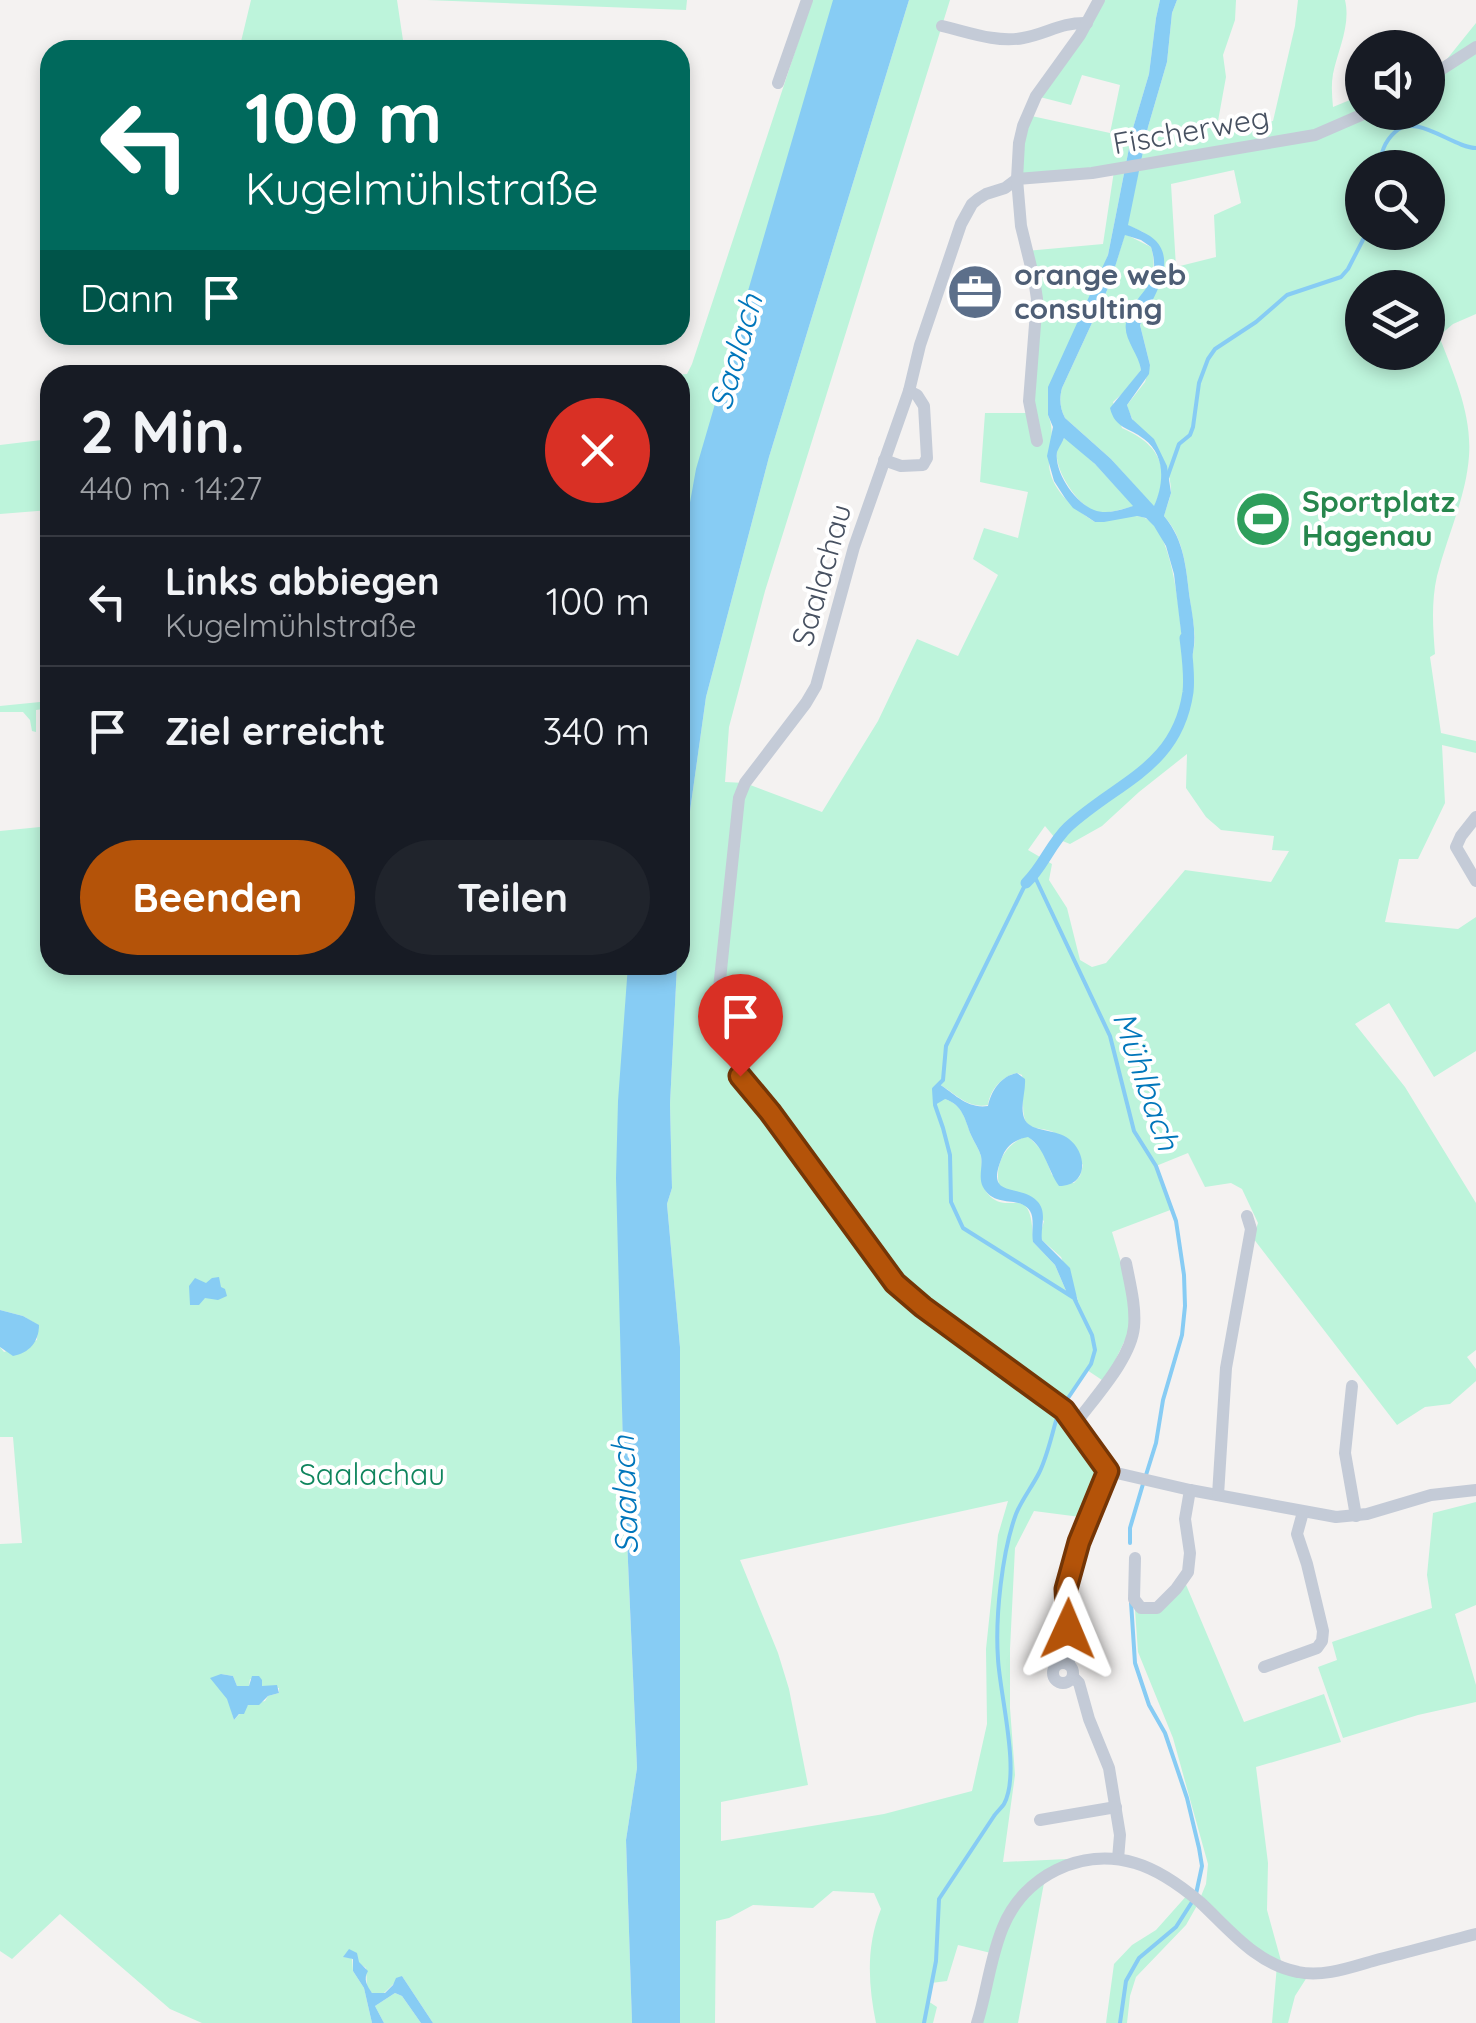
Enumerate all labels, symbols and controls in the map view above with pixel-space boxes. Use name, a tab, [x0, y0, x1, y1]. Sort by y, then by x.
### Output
map controls	[1345, 30, 1445, 370]
button: sound	[1345, 30, 1445, 130]
text: 100 m	[245, 73, 442, 161]
icon: left	[80, 80, 210, 210]
street label: Fischerweg	[1110, 98, 1272, 162]
button: search	[1345, 150, 1445, 250]
text: Kugelmühlstraße	[245, 160, 599, 216]
place label: orange web consulting	[1014, 255, 1186, 327]
office icon: orange web consulting	[945, 262, 1005, 322]
icon: arrive	[194, 270, 249, 325]
button: layers	[1345, 270, 1445, 370]
text: Dann	[80, 274, 174, 322]
water label: Saalach	[699, 288, 771, 414]
text: 2 Min.	[80, 393, 245, 468]
button: close	[545, 398, 650, 503]
text: 440 m · 14:27	[80, 468, 262, 508]
place label: Sportplatz Hagenau	[1302, 482, 1455, 554]
sports icon: Sportplatz Hagenau	[1233, 489, 1293, 549]
street label: Saalachau	[783, 499, 859, 650]
text: Links abbiegen	[165, 557, 440, 605]
icon: left	[80, 574, 135, 629]
text: 100 m	[546, 577, 650, 625]
text: Kugelmühlstraße	[165, 605, 416, 645]
icon: arrive	[80, 704, 135, 759]
text: Ziel erreicht	[165, 707, 385, 755]
text: 340 m	[542, 707, 650, 755]
button: Beenden	[80, 840, 355, 955]
button: Teilen	[375, 840, 650, 955]
pin	[698, 974, 783, 1077]
icon: arrive	[713, 989, 768, 1044]
water label: Mühlbach	[1105, 1006, 1190, 1156]
water label: Saalach	[602, 1434, 646, 1555]
park label: Saalachau	[299, 1455, 445, 1493]
position arrow	[1016, 1577, 1120, 1681]

